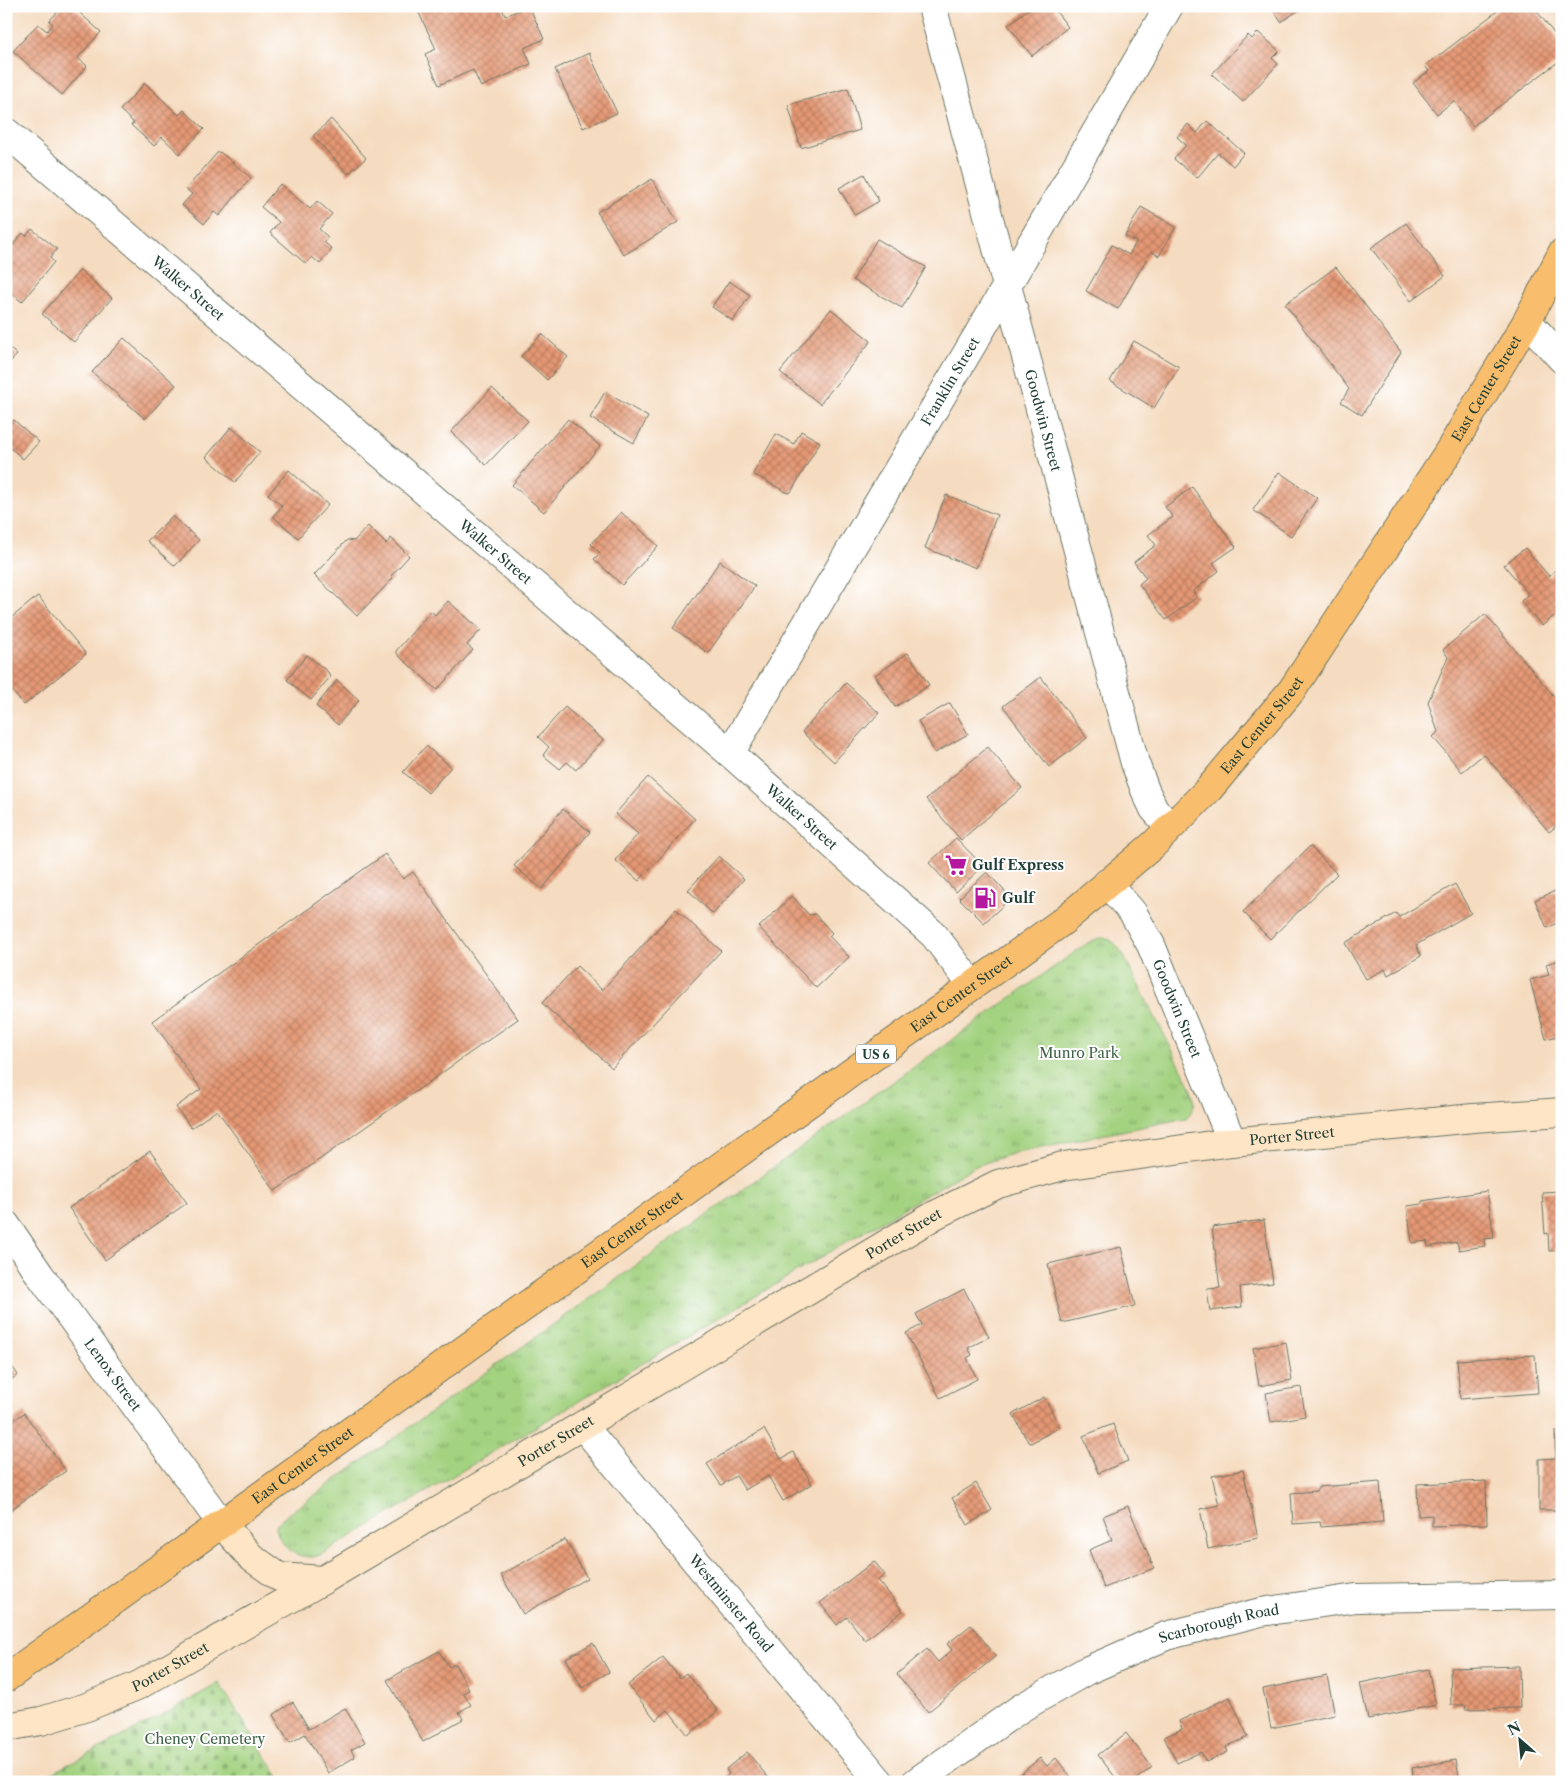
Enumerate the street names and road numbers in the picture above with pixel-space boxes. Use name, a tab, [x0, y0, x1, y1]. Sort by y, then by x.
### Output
street label: Walker Street	[147, 251, 228, 324]
street label: East Center Street	[1448, 332, 1525, 445]
street label: Franklin Street	[917, 334, 983, 429]
street label: Goodwin Street	[1021, 367, 1065, 473]
street label: Walker Street	[455, 515, 536, 588]
street label: East Center Street	[1216, 673, 1307, 778]
street label: Walker Street	[761, 780, 841, 854]
street label: East Center Street	[907, 951, 1016, 1036]
street label: Goodwin Street	[1149, 956, 1205, 1060]
road number: US 6	[856, 1044, 896, 1064]
street label: Porter Street	[1249, 1123, 1335, 1149]
street label: East Center Street	[578, 1187, 686, 1272]
street label: Porter Street	[862, 1204, 945, 1263]
street label: Lenox Street	[80, 1335, 145, 1415]
street label: Porter Street	[515, 1412, 597, 1471]
street label: East Center Street	[248, 1423, 357, 1508]
street label: Westminster Road	[684, 1550, 777, 1656]
street label: Scarborough Road	[1156, 1600, 1281, 1647]
street label: Porter Street	[129, 1638, 212, 1696]

